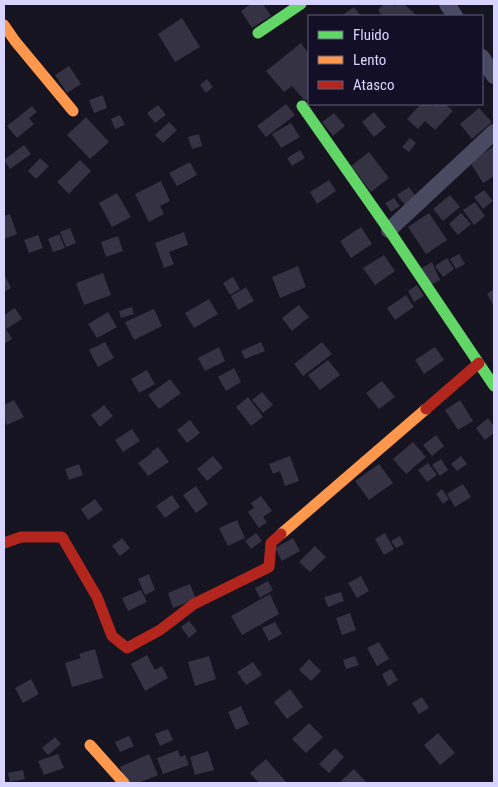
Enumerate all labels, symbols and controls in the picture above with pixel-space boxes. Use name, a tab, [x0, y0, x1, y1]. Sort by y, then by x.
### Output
legend	[308, 15, 483, 105]
text: Fluido	[353, 26, 389, 44]
text: Lento	[353, 51, 386, 69]
text: Atasco	[353, 76, 394, 94]

